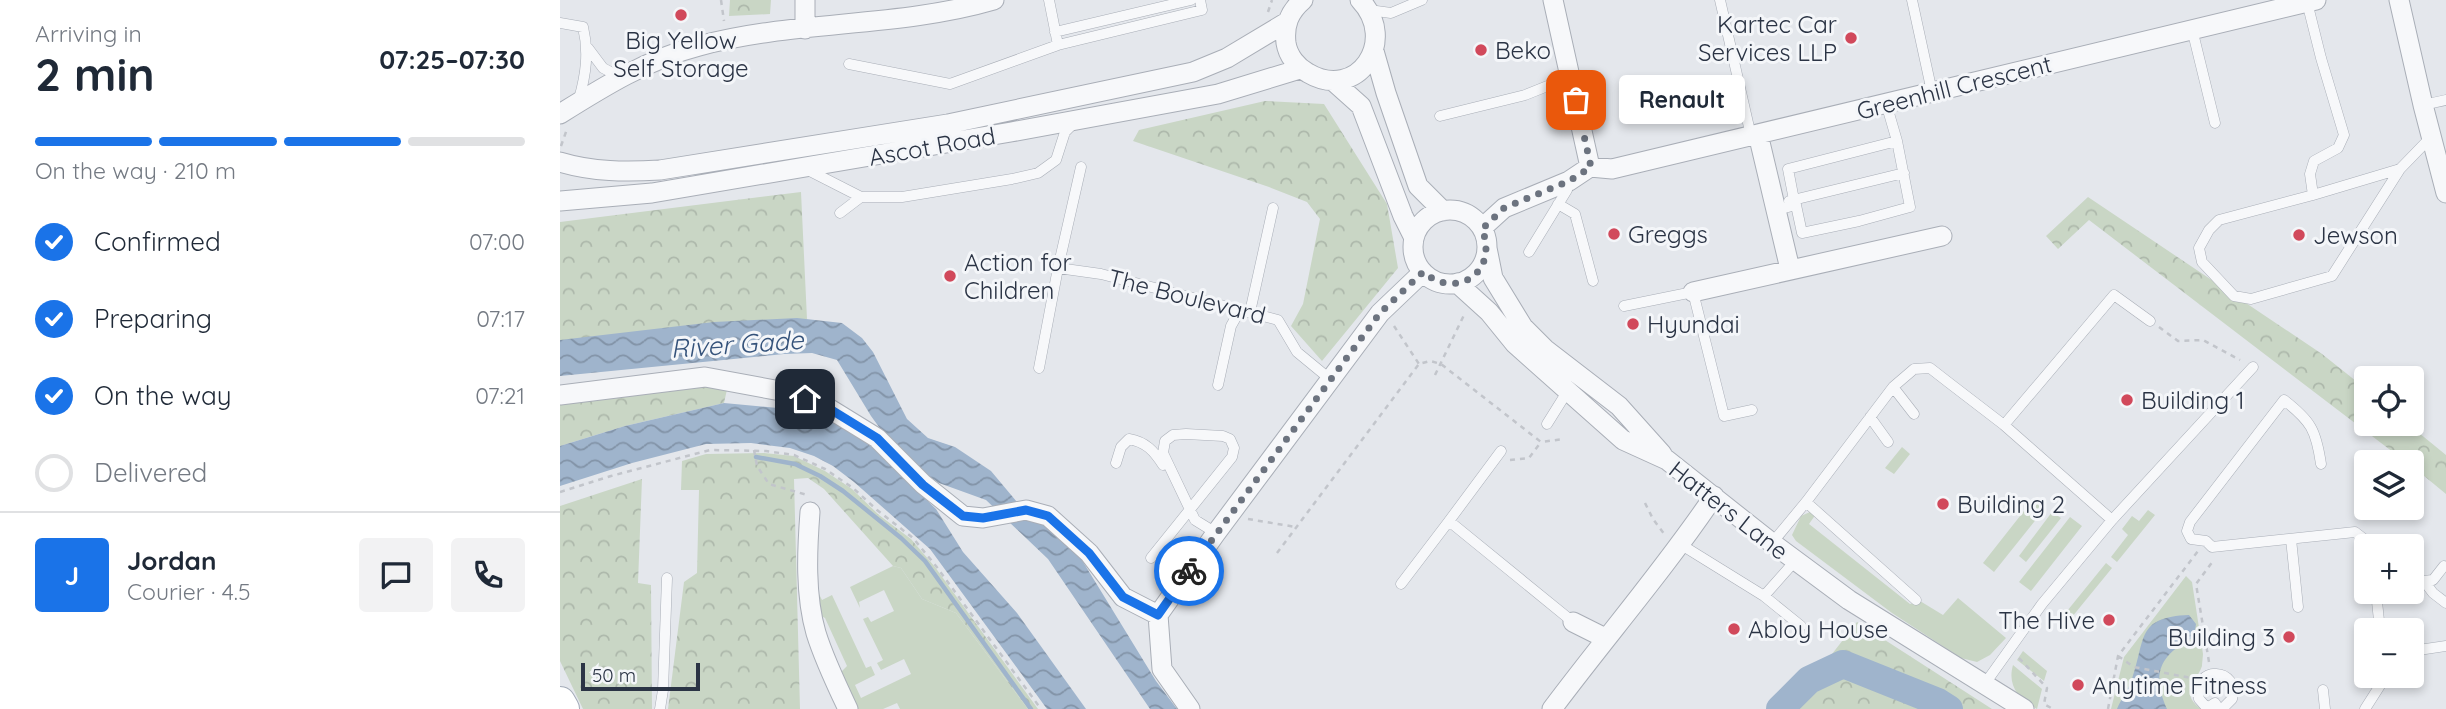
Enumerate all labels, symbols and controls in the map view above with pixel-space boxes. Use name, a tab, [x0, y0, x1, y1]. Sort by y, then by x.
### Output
marker: Big Yellow Self Storage	[673, 7, 689, 23]
place label: Kartec Car Services LLP	[1698, 9, 1837, 67]
text: Arriving in	[35, 19, 142, 48]
place label: Big Yellow Self Storage	[613, 25, 749, 83]
marker: Kartec Car Services LLP	[1843, 30, 1859, 46]
place label: Beko	[1495, 35, 1551, 65]
marker: Beko	[1473, 42, 1489, 58]
text: 07:25–07:30	[379, 43, 525, 76]
text: 2 min	[35, 45, 155, 103]
street label: Greenhill Crescent	[1853, 48, 2055, 126]
pin	[1546, 70, 1606, 130]
callout: Renault	[1618, 76, 1744, 124]
icon: bag	[1557, 81, 1595, 119]
text: Renault	[1639, 85, 1725, 114]
street label: Ascot Road	[866, 120, 998, 172]
text: On the way · 210 m	[35, 156, 236, 185]
place label: Greggs	[1628, 219, 1708, 249]
place label: Jewson	[2313, 220, 2398, 250]
icon: check	[35, 223, 73, 261]
text: Confirmed	[94, 225, 221, 258]
marker: Greggs	[1606, 226, 1622, 242]
text: 07:00	[469, 227, 525, 256]
marker: Jewson	[2291, 227, 2307, 243]
place label: Action for Children	[964, 247, 1072, 305]
street label: The Boulevard	[1105, 262, 1269, 330]
marker: Action for Children	[942, 268, 958, 284]
icon: check	[35, 300, 73, 338]
text: Preparing	[94, 302, 212, 335]
text: 07:17	[476, 304, 525, 333]
place label: Hyundai	[1647, 309, 1740, 339]
marker: Hyundai	[1625, 316, 1641, 332]
water label: River Gade	[669, 323, 806, 365]
map controls	[2354, 366, 2424, 688]
button: locate	[2354, 366, 2424, 436]
pin	[775, 369, 835, 429]
icon: check	[35, 377, 73, 415]
text: On the way	[94, 379, 232, 412]
icon: home	[786, 380, 824, 418]
text: 07:21	[475, 381, 525, 410]
place label: Building 1	[2141, 385, 2245, 415]
marker: Building 1	[2119, 392, 2135, 408]
button: layers	[2354, 450, 2424, 520]
street label: Hatters Lane	[1663, 454, 1795, 566]
text: Delivered	[94, 456, 207, 489]
place label: Building 2	[1957, 489, 2065, 519]
marker: Building 2	[1935, 496, 1951, 512]
button: +	[2354, 534, 2424, 604]
courier	[1154, 536, 1224, 606]
button: chat	[359, 538, 433, 612]
button: phone	[451, 538, 525, 612]
text: Jordan	[127, 544, 216, 577]
icon: bike	[1170, 552, 1208, 590]
text: J	[65, 559, 79, 592]
text: Courier · 4.5	[127, 577, 251, 606]
place label: The Hive	[1998, 605, 2095, 635]
marker: The Hive	[2101, 612, 2117, 628]
place label: Abloy House	[1748, 614, 1888, 644]
button: −	[2354, 618, 2424, 688]
marker: Abloy House	[1726, 621, 1742, 637]
place label: Building 3	[2168, 622, 2275, 652]
marker: Building 3	[2281, 629, 2297, 645]
scale bar	[581, 660, 700, 692]
text: 50 m	[592, 663, 636, 687]
place label: Anytime Fitness	[2092, 670, 2267, 700]
marker: Anytime Fitness	[2070, 677, 2086, 693]

